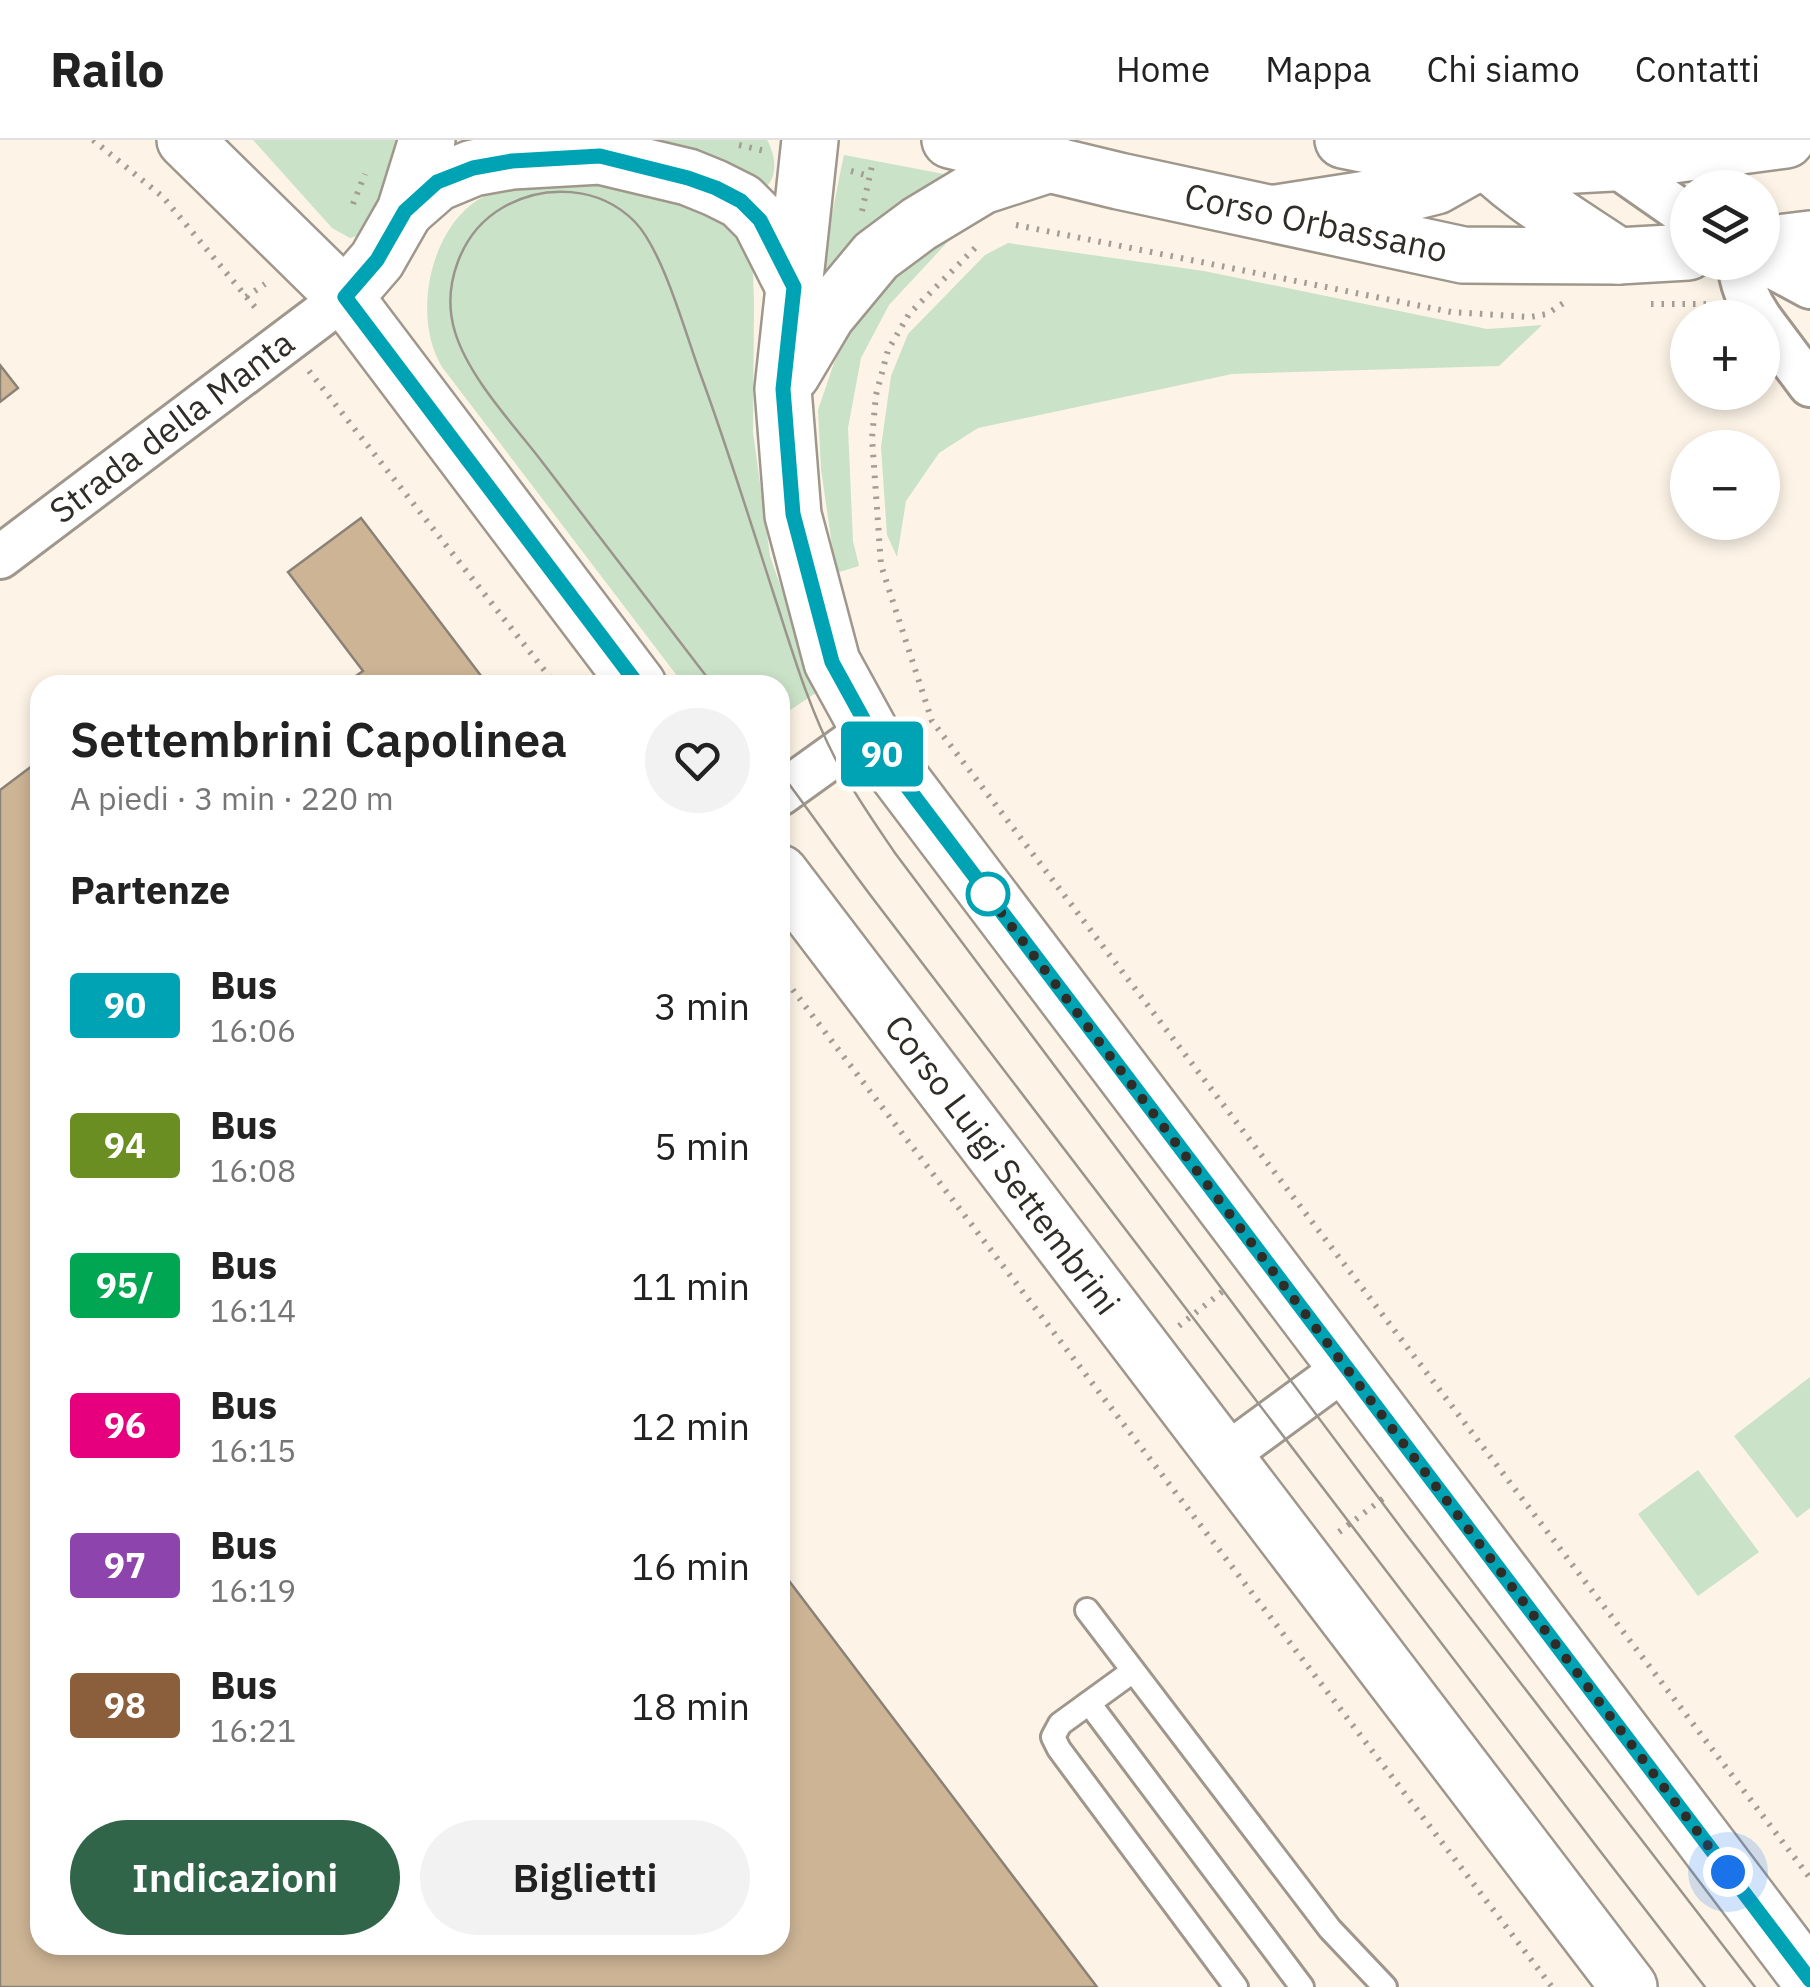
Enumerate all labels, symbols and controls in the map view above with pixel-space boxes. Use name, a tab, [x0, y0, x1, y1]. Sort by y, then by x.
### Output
text: Railo	[50, 38, 165, 100]
text: Home	[1116, 46, 1210, 92]
text: Mappa	[1265, 46, 1372, 92]
text: Chi siamo	[1427, 46, 1580, 92]
text: Contatti	[1635, 46, 1760, 92]
map controls	[1670, 170, 1780, 540]
button: layers	[1670, 170, 1780, 280]
street label: Corso Orbassano	[1180, 172, 1452, 272]
button: +	[1670, 300, 1780, 410]
street label: Strada della Manta	[40, 319, 303, 533]
button: −	[1670, 430, 1780, 540]
text: Settembrini Capolinea	[70, 708, 567, 770]
button: heart	[645, 708, 750, 813]
line badge: 90	[837, 722, 927, 786]
text: 90	[861, 731, 903, 777]
text: A piedi · 3 min · 220 m	[70, 777, 394, 819]
text: Partenze	[70, 865, 230, 914]
unlabelled marker	[967, 873, 1009, 915]
text: Bus	[210, 960, 277, 1009]
text: 3 min	[654, 981, 750, 1030]
text: 90	[104, 982, 146, 1028]
street label: Corso Luigi Settembrini	[875, 1005, 1131, 1324]
text: 16:06	[210, 1009, 296, 1051]
text: Bus	[210, 1100, 277, 1149]
text: 5 min	[654, 1121, 750, 1170]
text: 94	[104, 1122, 146, 1168]
text: 16:08	[210, 1149, 296, 1191]
text: Bus	[210, 1240, 277, 1289]
text: 11 min	[631, 1261, 750, 1310]
text: 95/	[96, 1262, 154, 1308]
text: 16:14	[210, 1289, 296, 1331]
text: Bus	[210, 1380, 277, 1429]
text: 12 min	[631, 1401, 750, 1450]
text: 96	[104, 1402, 146, 1448]
text: 16:15	[210, 1429, 296, 1471]
text: Bus	[210, 1520, 277, 1569]
text: 16 min	[631, 1541, 750, 1590]
text: 97	[104, 1542, 146, 1588]
text: 16:19	[210, 1569, 296, 1611]
text: Bus	[210, 1660, 277, 1709]
text: 18 min	[631, 1681, 750, 1730]
text: 98	[104, 1682, 146, 1728]
text: 16:21	[210, 1709, 296, 1751]
button: Indicazioni	[70, 1820, 400, 1935]
button: Biglietti	[420, 1820, 750, 1935]
your location	[1703, 1847, 1753, 1897]

